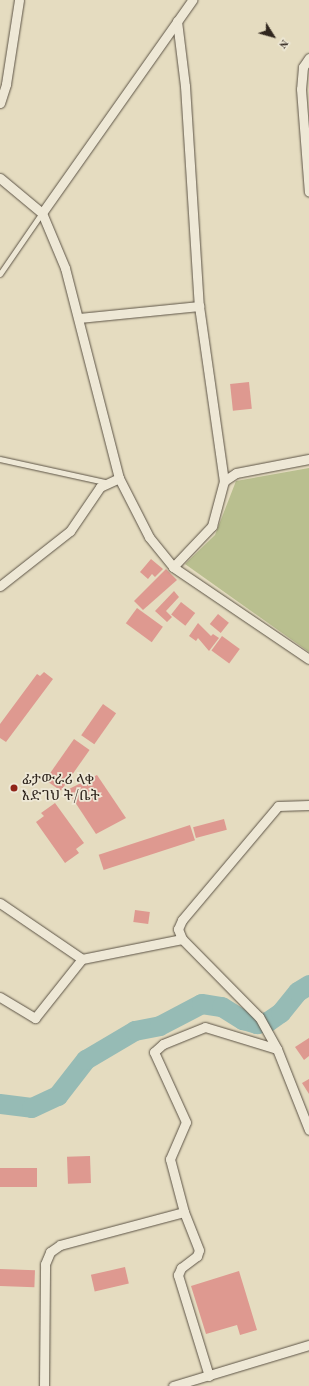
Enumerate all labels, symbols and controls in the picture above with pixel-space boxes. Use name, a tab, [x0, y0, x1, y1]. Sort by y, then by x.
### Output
north arrow	[253, 16, 293, 56]
text: N	[276, 37, 290, 50]
place label: ፊታውራሪ ላቀ እድገህ ት/ቤት	[22, 772, 100, 804]
marker: ፊታውራሪ ላቀ እድገህ ት/ቤት	[9, 783, 19, 793]

